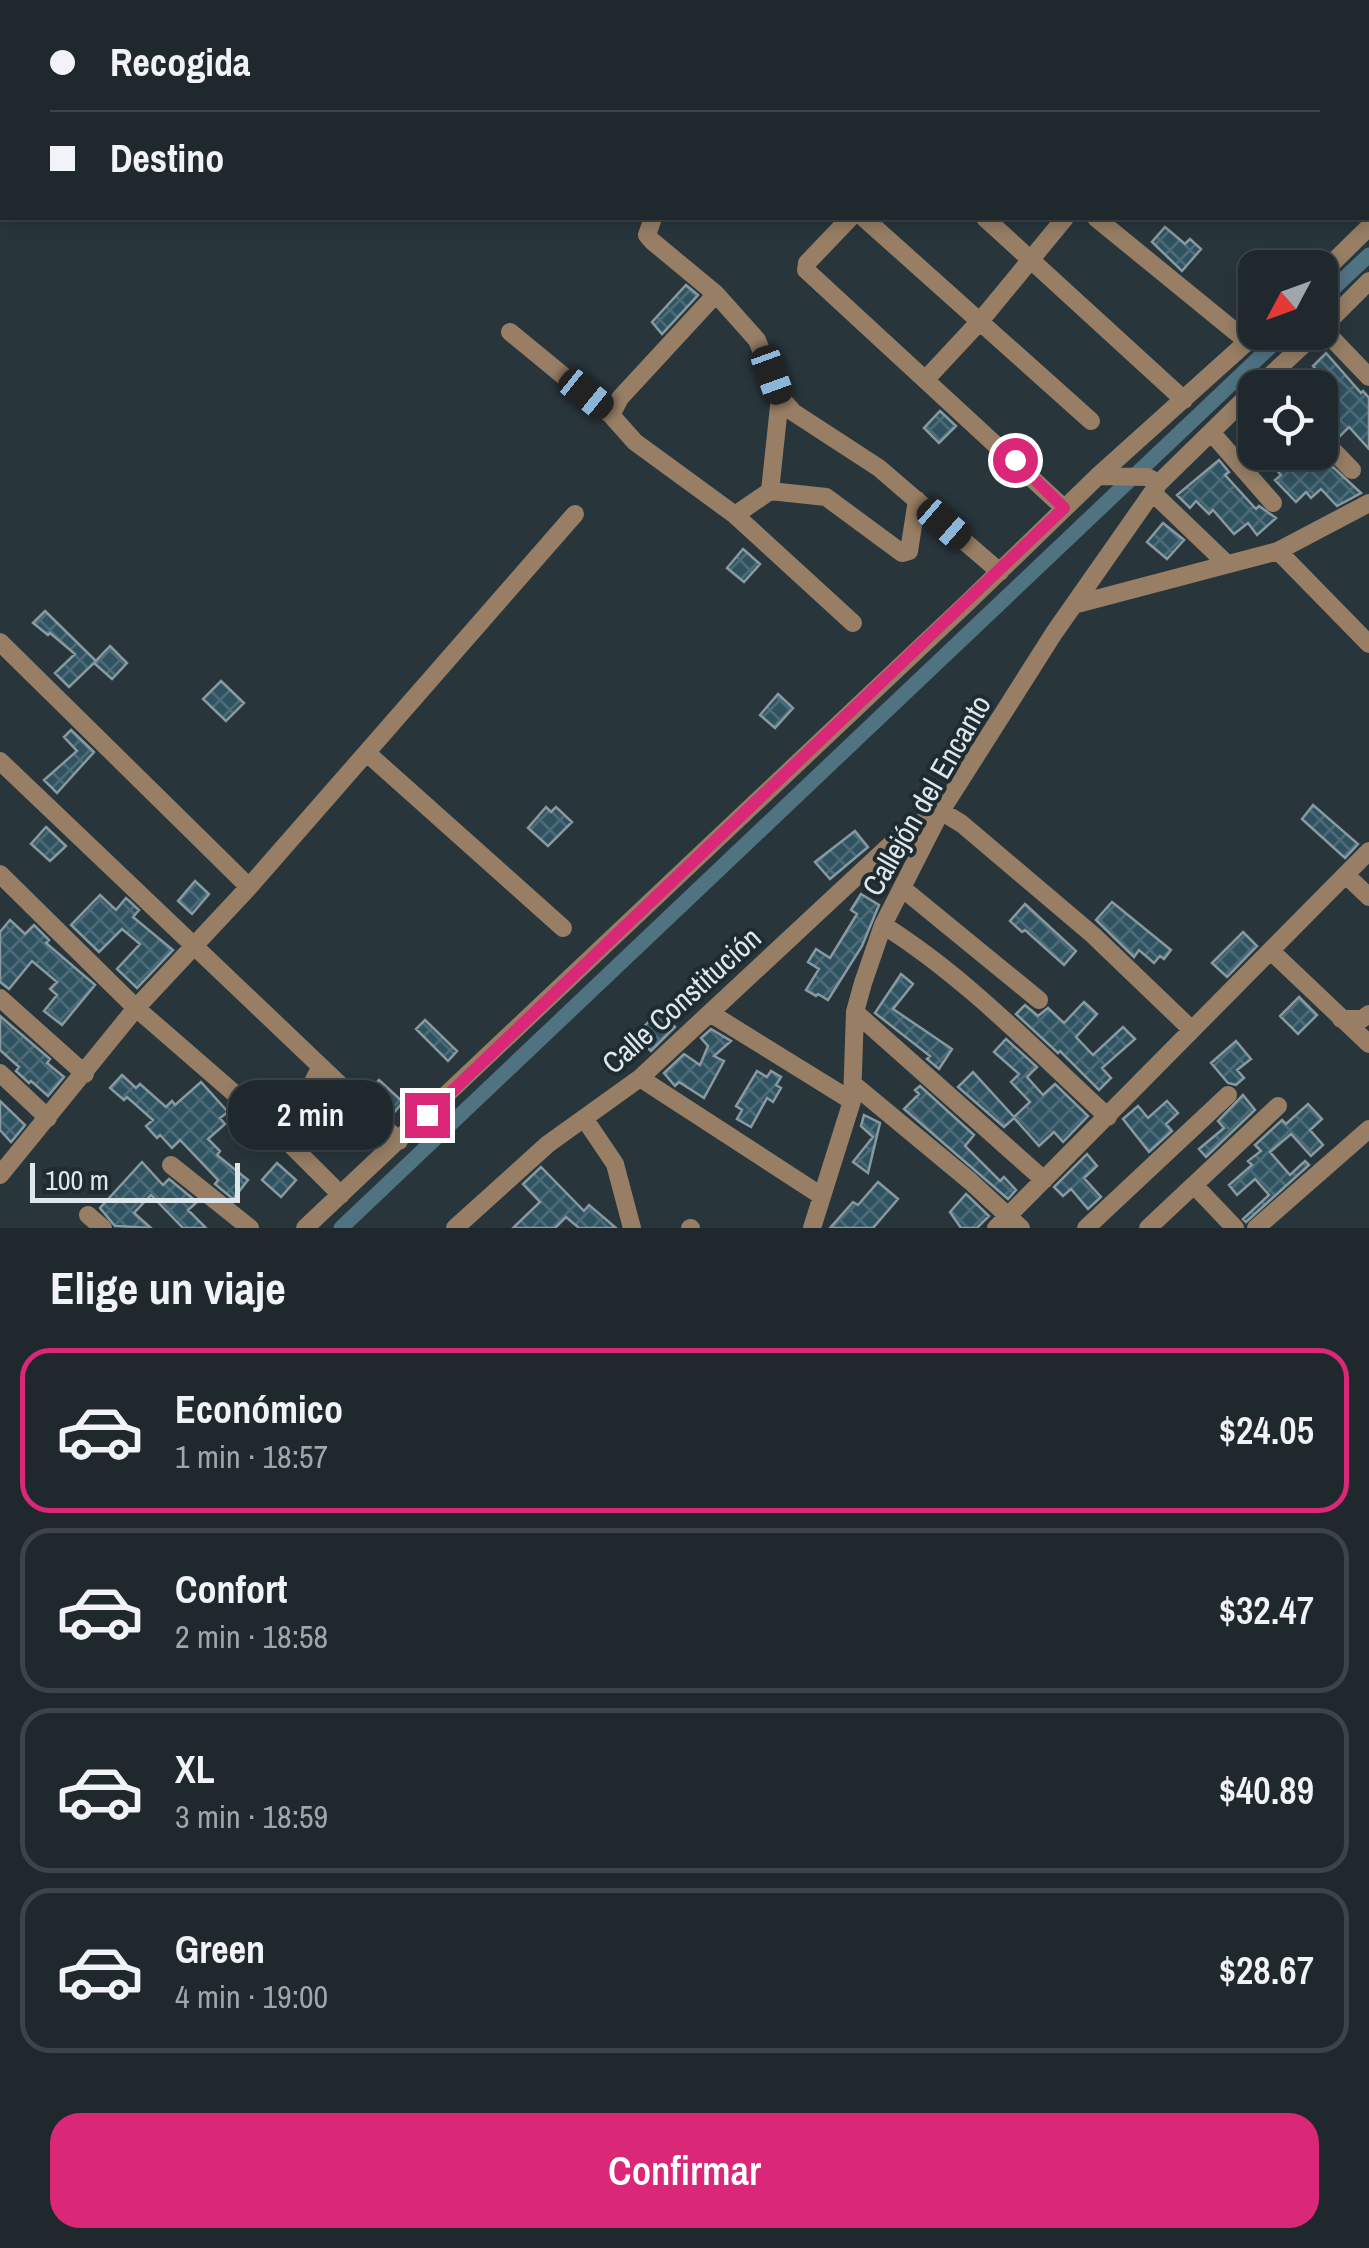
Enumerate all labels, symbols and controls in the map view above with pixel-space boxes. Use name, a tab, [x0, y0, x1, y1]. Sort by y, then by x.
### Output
text: Recogida	[110, 37, 250, 88]
text: Destino	[110, 133, 224, 184]
north arrow	[1238, 250, 1338, 350]
map controls	[1238, 250, 1338, 470]
car	[748, 342, 796, 408]
car	[553, 363, 619, 425]
button: locate	[1238, 370, 1338, 470]
route start	[993, 438, 1038, 483]
car	[912, 493, 976, 555]
street label: Callejón del Encanto	[852, 687, 1000, 903]
street label: Calle Constitución	[593, 918, 769, 1082]
callout: 2 min	[227, 1080, 392, 1150]
text: 2 min	[277, 1093, 344, 1136]
route end	[405, 1093, 450, 1138]
scale bar	[30, 1158, 240, 1202]
text: 100 m	[45, 1161, 109, 1199]
text: Elige un viaje	[50, 1257, 286, 1318]
text: Económico	[175, 1384, 343, 1435]
icon: car	[55, 1386, 145, 1476]
text: $24.05	[1219, 1405, 1314, 1456]
text: 1 min · 18:57	[175, 1435, 328, 1478]
text: Confort	[175, 1564, 287, 1615]
icon: car	[55, 1566, 145, 1656]
text: $32.47	[1219, 1585, 1314, 1636]
text: 2 min · 18:58	[175, 1615, 328, 1658]
text: XL	[175, 1744, 215, 1795]
icon: car	[55, 1746, 145, 1836]
text: $40.89	[1219, 1765, 1314, 1816]
text: 3 min · 18:59	[175, 1795, 328, 1838]
text: Green	[175, 1924, 265, 1975]
icon: car	[55, 1926, 145, 2016]
text: $28.67	[1219, 1945, 1314, 1996]
text: 4 min · 19:00	[175, 1975, 328, 2018]
button: Confirmar	[50, 2113, 1319, 2228]

